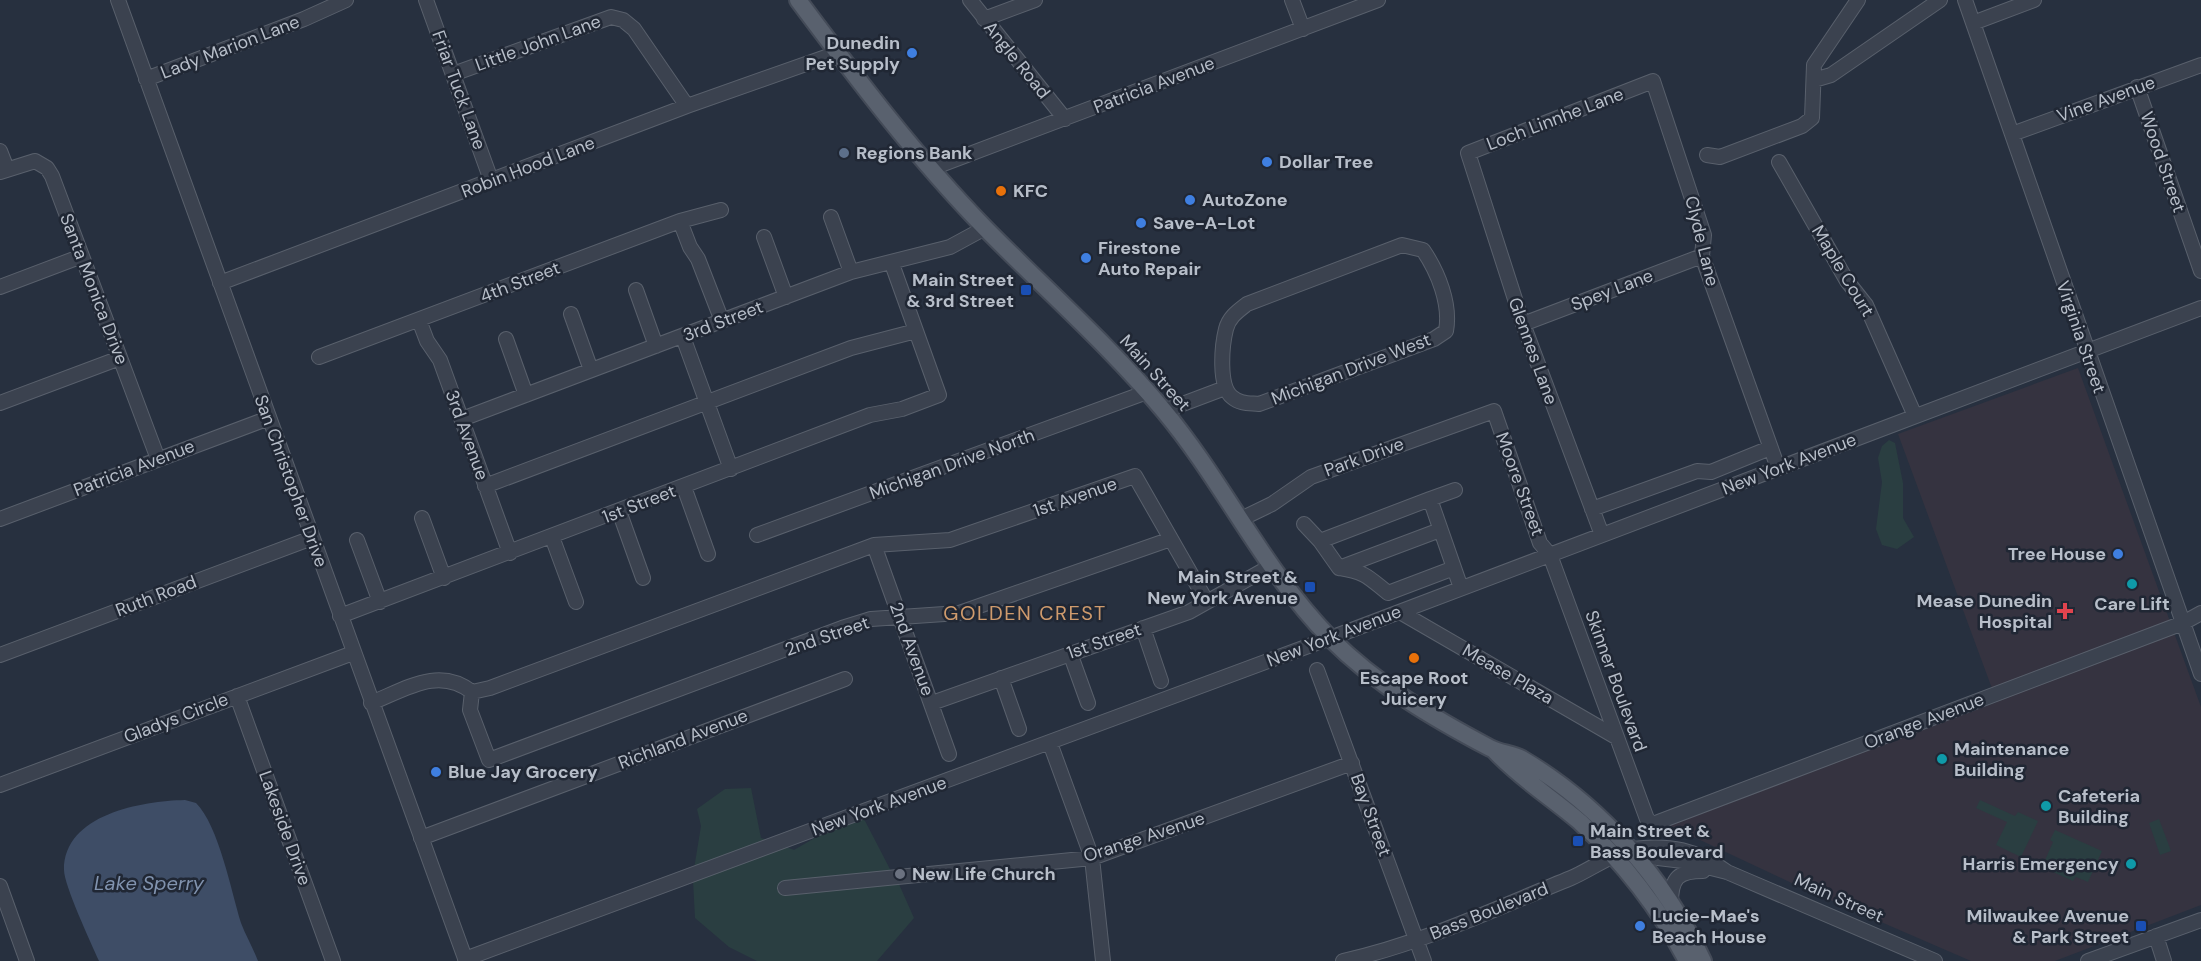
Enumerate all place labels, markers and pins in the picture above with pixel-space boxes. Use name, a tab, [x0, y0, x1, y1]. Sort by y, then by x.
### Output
place label: Dunedin Pet Supply	[805, 31, 900, 76]
marker: Dunedin Pet Supply	[905, 46, 919, 60]
place label: Regions Bank	[856, 141, 973, 165]
marker: Regions Bank	[837, 146, 851, 160]
place label: Dollar Tree	[1279, 150, 1373, 174]
marker: Dollar Tree	[1260, 155, 1274, 169]
place label: KFC	[1013, 179, 1048, 203]
marker: KFC	[994, 184, 1008, 198]
place label: AutoZone	[1202, 188, 1288, 212]
marker: AutoZone	[1183, 193, 1197, 207]
place label: Save-A-Lot	[1153, 211, 1255, 235]
marker: Save-A-Lot	[1134, 216, 1148, 230]
place label: Firestone Auto Repair	[1098, 236, 1201, 281]
marker: Firestone Auto Repair	[1079, 251, 1093, 265]
place label: Main Street & 3rd Street	[906, 268, 1014, 313]
marker: Main Street & 3rd Street	[1019, 283, 1033, 297]
place label: Tree House	[2008, 542, 2106, 566]
marker: Tree House	[2111, 547, 2125, 561]
place label: Main Street & New York Avenue	[1147, 565, 1298, 610]
marker: Care Lift	[2125, 577, 2139, 591]
marker: Main Street & New York Avenue	[1303, 580, 1317, 594]
place label: Mease Dunedin Hospital	[1916, 589, 2052, 634]
place label: Care Lift	[2094, 592, 2170, 616]
marker: Mease Dunedin Hospital	[2056, 602, 2074, 620]
marker: Escape Root Juicery	[1407, 651, 1421, 665]
place label: Escape Root Juicery	[1360, 666, 1468, 711]
place label: Maintenance Building	[1954, 737, 2070, 782]
marker: Maintenance Building	[1935, 752, 1949, 766]
place label: Blue Jay Grocery	[448, 760, 598, 784]
marker: Blue Jay Grocery	[429, 765, 443, 779]
place label: Cafeteria Building	[2058, 784, 2140, 829]
marker: Cafeteria Building	[2039, 799, 2053, 813]
place label: Main Street & Bass Boulevard	[1590, 819, 1723, 864]
marker: Main Street & Bass Boulevard	[1571, 834, 1585, 848]
place label: Harris Emergency	[1963, 852, 2119, 876]
marker: Harris Emergency	[2124, 857, 2138, 871]
place label: New Life Church	[912, 862, 1056, 886]
marker: New Life Church	[893, 867, 907, 881]
place label: Lucie-Mae's Beach House	[1652, 904, 1767, 949]
place label: Milwaukee Avenue & Park Street	[1966, 904, 2129, 949]
marker: Lucie-Mae's Beach House	[1633, 919, 1647, 933]
marker: Milwaukee Avenue & Park Street	[2134, 919, 2148, 933]

